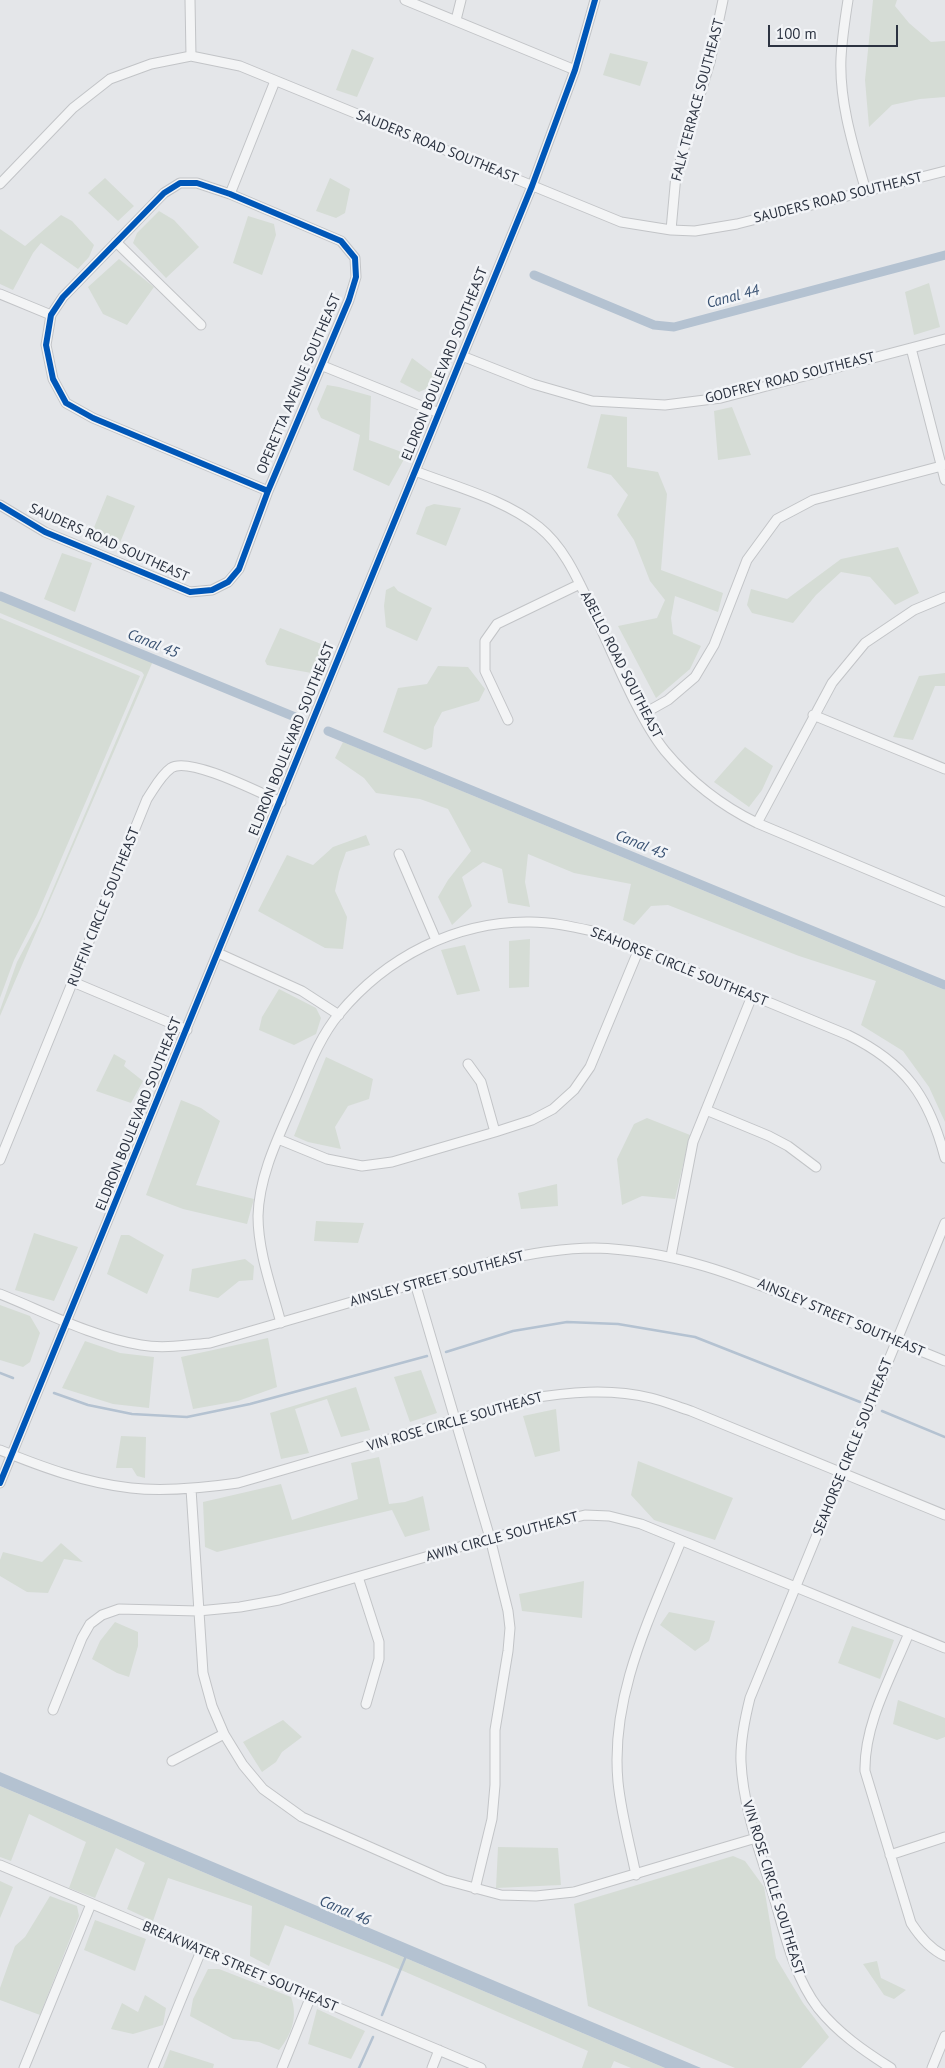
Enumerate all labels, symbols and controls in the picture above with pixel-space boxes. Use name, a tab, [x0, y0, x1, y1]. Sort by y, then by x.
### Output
scale bar	[770, 15, 900, 47]
street label: FALK TERRACE SOUTHEAST	[668, 17, 728, 183]
text: 100 m	[776, 24, 817, 43]
street label: SAUDERS ROAD SOUTHEAST	[354, 107, 520, 187]
street label: SAUDERS ROAD SOUTHEAST	[752, 169, 924, 227]
street label: ELDRON BOULEVARD SOUTHEAST	[398, 265, 492, 463]
water label: Canal 44	[705, 281, 761, 313]
street label: OPERETTA AVENUE SOUTHEAST	[253, 291, 345, 477]
street label: GODFREY ROAD SOUTHEAST	[703, 349, 877, 407]
street label: SAUDERS ROAD SOUTHEAST	[26, 500, 192, 586]
street label: ABELLO ROAD SOUTHEAST	[577, 589, 665, 741]
water label: Canal 45	[125, 626, 181, 662]
street label: ELDRON BOULEVARD SOUTHEAST	[245, 640, 339, 838]
street label: RUFFIN CIRCLE SOUTHEAST	[64, 825, 144, 989]
water label: Canal 45	[613, 827, 669, 863]
street label: SEAHORSE CIRCLE SOUTHEAST	[588, 924, 770, 1010]
street label: ELDRON BOULEVARD SOUTHEAST	[92, 1015, 186, 1213]
street label: AINSLEY STREET SOUTHEAST	[348, 1248, 526, 1310]
street label: AINSLEY STREET SOUTHEAST	[755, 1275, 927, 1361]
street label: SEAHORSE CIRCLE SOUTHEAST	[810, 1356, 896, 1538]
street label: VIN ROSE CIRCLE SOUTHEAST	[365, 1389, 545, 1455]
street label: AWIN CIRCLE SOUTHEAST	[424, 1509, 580, 1565]
street label: VIN ROSE CIRCLE SOUTHEAST	[738, 1799, 808, 1977]
water label: Canal 46	[317, 1892, 373, 1930]
street label: BREAKWATER STREET SOUTHEAST	[140, 1918, 340, 2016]

